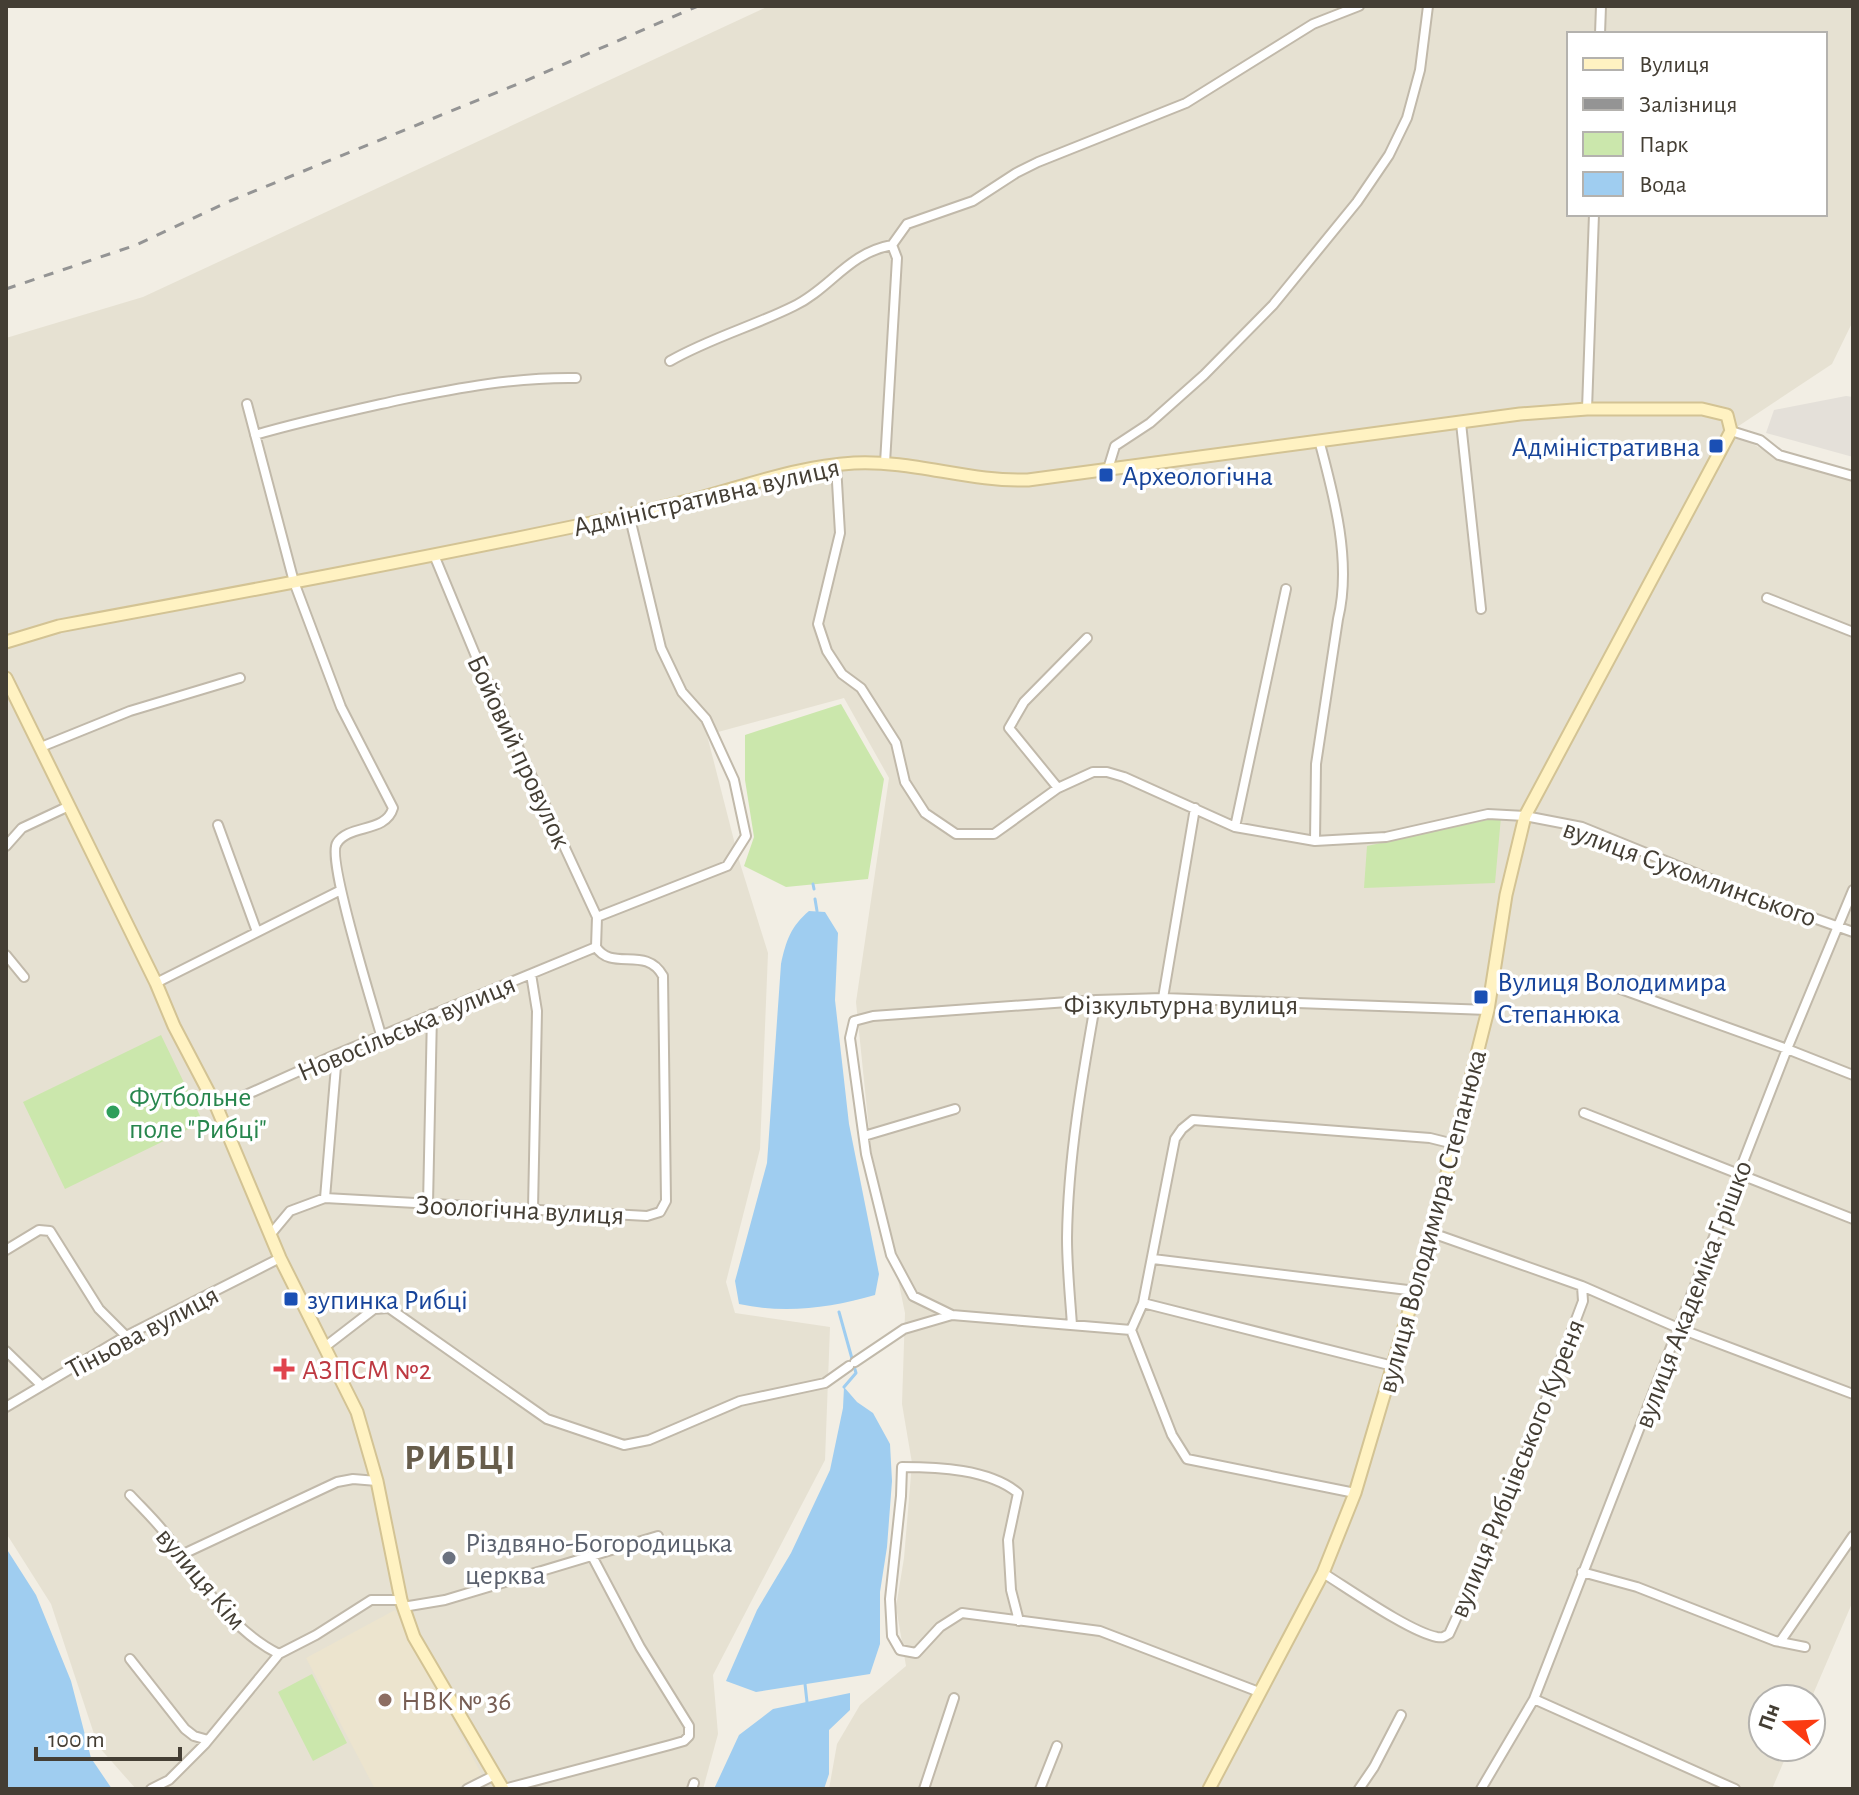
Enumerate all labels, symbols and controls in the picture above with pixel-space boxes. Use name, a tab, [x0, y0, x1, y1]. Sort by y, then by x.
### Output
legend	[1567, 32, 1827, 216]
text: Вулиця	[1639, 53, 1710, 77]
text: Залізниця	[1639, 93, 1737, 117]
text: Парк	[1639, 133, 1688, 157]
text: Вода	[1639, 173, 1687, 197]
place label: Адміністративна	[1512, 434, 1700, 462]
marker: Адміністративна	[1707, 437, 1725, 455]
street label: Адміністративна вулиця	[570, 454, 842, 542]
place label: Археологічна	[1122, 463, 1273, 491]
marker: Археологічна	[1097, 466, 1115, 484]
street label: Бойовий провулок	[461, 651, 575, 853]
street label: вулиця Сухомлинського	[1559, 815, 1820, 933]
place label: Вулиця Володимира Степанюка	[1497, 969, 1727, 1029]
street label: Новосільська вулиця	[294, 970, 520, 1087]
marker: Вулиця Володимира Степанюка	[1472, 988, 1490, 1006]
street label: Фізкультурна вулиця	[1064, 992, 1298, 1020]
street label: вулиця Володимира Степанюка	[1374, 1046, 1492, 1396]
place label: Футбольне поле "Рибці"	[129, 1084, 267, 1144]
marker: Футбольне поле "Рибці"	[104, 1103, 122, 1121]
street label: вулиця Академіка Грішко	[1630, 1157, 1758, 1432]
street label: Зоологічна вулиця	[415, 1192, 625, 1230]
street label: Тіньова вулиця	[62, 1281, 224, 1385]
place label: зупинка Рибці	[307, 1287, 468, 1315]
marker: зупинка Рибці	[282, 1290, 300, 1308]
street label: вулиця Рибцівського Куреня	[1445, 1315, 1591, 1622]
place label: АЗПСМ №2	[302, 1357, 431, 1385]
marker: АЗПСМ №2	[273, 1358, 295, 1380]
district label: РИБЦІ	[404, 1440, 518, 1476]
street label: вулиця Кім	[150, 1523, 251, 1636]
place label: Різдвяно-Богородицька церква	[465, 1530, 733, 1590]
marker: Різдвяно-Богородицька церква	[440, 1549, 458, 1567]
north arrow	[1747, 1683, 1827, 1763]
place label: НВК № 36	[401, 1688, 511, 1716]
marker: НВК № 36	[376, 1691, 394, 1709]
text: Пн	[1754, 1701, 1784, 1733]
scale bar	[36, 1711, 180, 1761]
text: 100 m	[48, 1728, 105, 1752]

